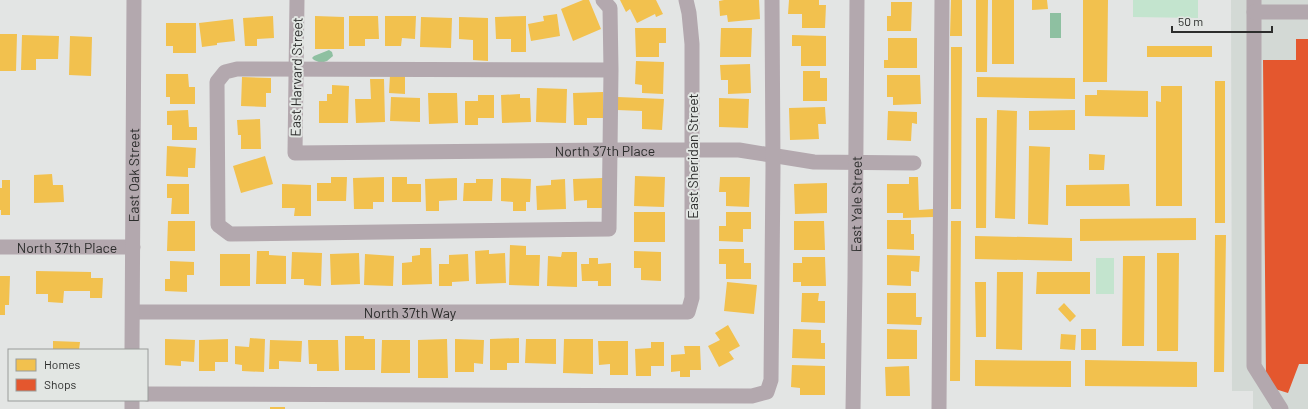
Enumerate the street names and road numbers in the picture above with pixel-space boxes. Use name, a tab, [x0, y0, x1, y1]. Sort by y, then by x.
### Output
street label: East Harvard Street	[286, 17, 306, 137]
street label: East Sheridan Street	[684, 93, 701, 219]
street label: East Oak Street	[124, 128, 142, 222]
street label: North 37th Place	[555, 141, 655, 159]
street label: East Yale Street	[847, 156, 864, 252]
street label: North 37th Place	[17, 239, 117, 256]
street label: North 37th Way	[364, 304, 457, 321]

